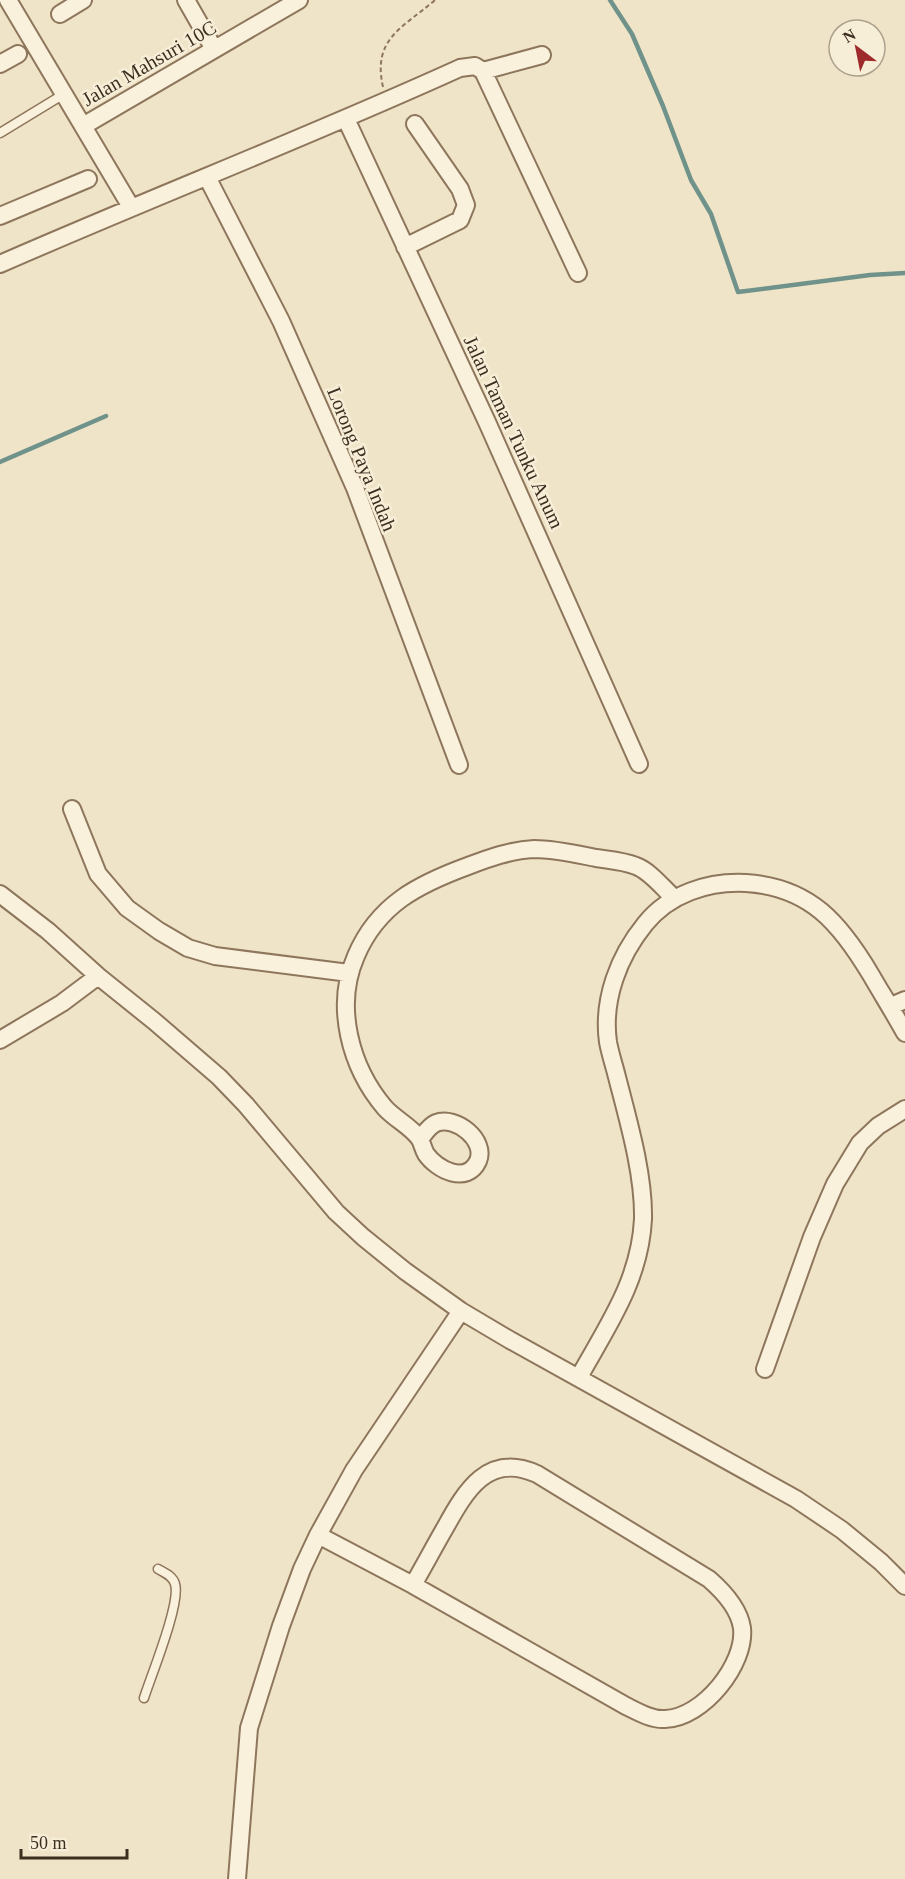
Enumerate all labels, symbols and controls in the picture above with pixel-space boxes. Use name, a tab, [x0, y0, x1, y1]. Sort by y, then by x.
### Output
street label: Jalan Mahsuri 10C	[78, 16, 220, 110]
north arrow	[827, 18, 887, 78]
text: N	[840, 25, 859, 46]
street label: Jalan Taman Tunku Anum	[460, 332, 569, 532]
street label: Lorong Paya Indah	[322, 384, 401, 535]
scale bar	[21, 1822, 128, 1860]
text: 50 m	[30, 1833, 67, 1853]

